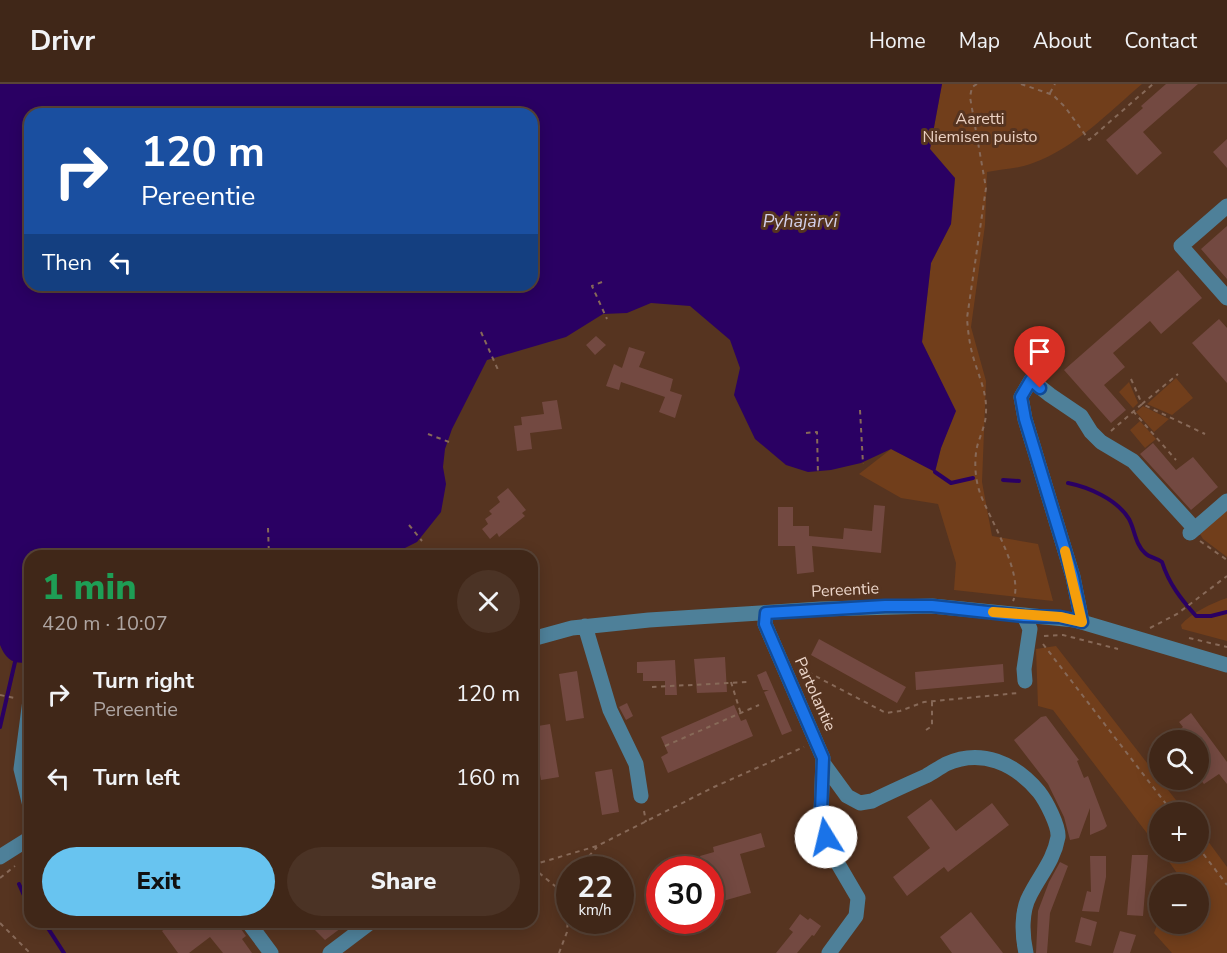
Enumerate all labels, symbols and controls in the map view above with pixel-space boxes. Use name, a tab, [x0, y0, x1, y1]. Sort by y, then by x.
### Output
text: Drivr	[30, 22, 95, 60]
text: Home	[869, 27, 926, 55]
text: Map	[959, 27, 1000, 55]
text: About	[1033, 27, 1091, 55]
text: Contact	[1124, 27, 1197, 55]
park label: Aaretti Niemisen puisto	[923, 108, 1038, 148]
text: 120 m	[141, 124, 265, 181]
icon: right	[42, 132, 120, 210]
text: Pereentie	[141, 178, 256, 215]
water label: Pyhäjärvi	[763, 209, 838, 233]
icon: left	[104, 246, 137, 279]
text: Then	[42, 248, 92, 278]
pin	[1014, 326, 1065, 388]
icon: arrive	[1023, 335, 1056, 368]
text: 1 min	[42, 563, 137, 612]
button: close	[457, 570, 520, 633]
street label: Pereentie	[811, 577, 879, 603]
text: 420 m · 10:07	[42, 610, 168, 637]
street label: Partolantie	[789, 653, 841, 735]
text: Turn right	[93, 666, 194, 696]
icon: right	[42, 678, 75, 711]
text: 120 m	[456, 679, 520, 709]
text: Pereentie	[93, 696, 178, 723]
map controls	[1149, 730, 1209, 934]
button: search	[1149, 730, 1209, 790]
icon: left	[42, 762, 75, 795]
text: Turn left	[93, 763, 180, 793]
text: 160 m	[456, 763, 520, 793]
button: +	[1149, 802, 1209, 862]
position arrow	[794, 805, 858, 869]
button: Exit	[42, 847, 275, 916]
button: Share	[287, 847, 520, 916]
speed limit sign: 30	[646, 856, 724, 934]
text: 22	[577, 867, 613, 908]
button: −	[1149, 874, 1209, 934]
text: km/h	[578, 900, 612, 920]

